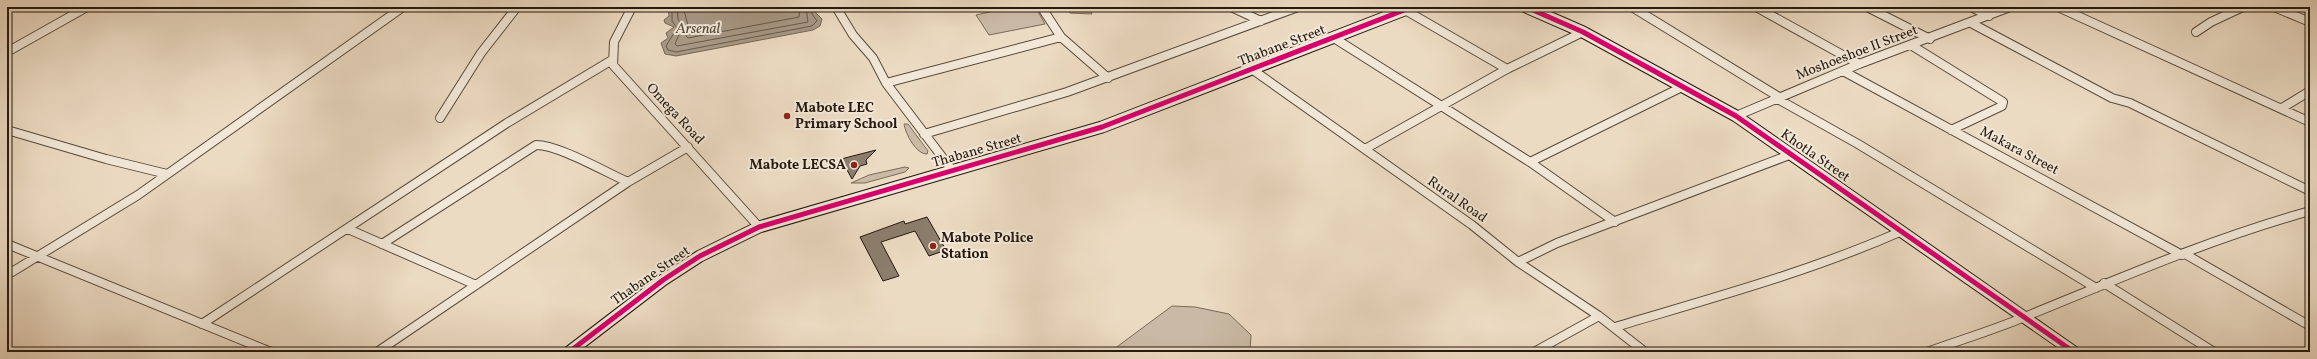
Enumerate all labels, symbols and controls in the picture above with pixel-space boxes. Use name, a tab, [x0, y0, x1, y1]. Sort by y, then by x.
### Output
water label: Arsenal	[675, 19, 721, 40]
street label: Thabane Street	[1235, 21, 1329, 71]
street label: Moshoeshoe II Street	[1793, 21, 1921, 85]
street label: Omega Road	[642, 79, 709, 149]
place label: Mabote LEC Primary School	[795, 99, 898, 134]
marker: Mabote LEC Primary School	[782, 111, 792, 121]
street label: Makara Street	[1976, 122, 2062, 180]
street label: Khotla Street	[1776, 125, 1854, 187]
street label: Thabane Street	[930, 129, 1024, 173]
place label: Mabote LECSA	[749, 156, 846, 175]
marker: Mabote LECSA	[849, 160, 859, 170]
street label: Rural Road	[1423, 172, 1491, 228]
place label: Mabote Police Station	[941, 229, 1034, 264]
marker: Mabote Police Station	[928, 241, 938, 251]
street label: Thabane Street	[608, 242, 694, 310]

